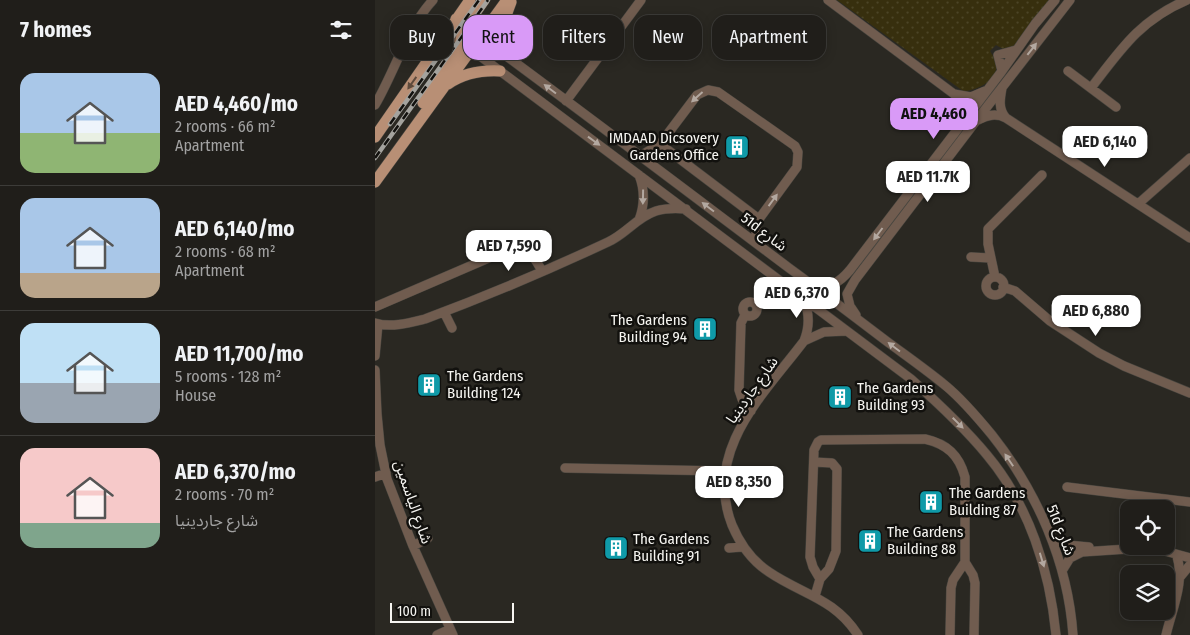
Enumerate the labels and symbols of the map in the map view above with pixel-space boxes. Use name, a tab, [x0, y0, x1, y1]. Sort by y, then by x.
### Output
one-way arrow	[1026, 43, 1037, 56]
one-way arrow	[407, 76, 417, 90]
one-way arrow	[543, 84, 557, 94]
one-way arrow	[691, 91, 704, 102]
pin: AED 4,460	[877, 98, 991, 140]
pin: AED 6,140	[1048, 126, 1162, 168]
place label: IMDAAD Dicsovery Gardens Office	[609, 129, 719, 164]
building icon: IMDAAD Dicsovery Gardens Office	[724, 134, 750, 160]
one-way arrow	[587, 136, 601, 146]
pin: AED 11.7K	[871, 160, 985, 203]
one-way arrow	[639, 190, 647, 206]
one-way arrow	[768, 193, 778, 206]
one-way arrow	[701, 202, 715, 212]
street label: 51d شارع	[736, 209, 791, 258]
one-way arrow	[872, 227, 883, 240]
pin: AED 7,590	[452, 230, 566, 272]
pin: AED 6,370	[740, 276, 854, 319]
pin: AED 6,880	[1039, 294, 1153, 337]
place label: The Gardens Building 94	[611, 311, 687, 346]
building icon: The Gardens Building 94	[692, 316, 718, 342]
one-way arrow	[888, 341, 901, 352]
street label: شارع جاردينيا	[722, 353, 784, 429]
place label: The Gardens Building 124	[447, 367, 523, 402]
building icon: The Gardens Building 124	[416, 372, 442, 398]
place label: The Gardens Building 93	[857, 379, 933, 414]
building icon: The Gardens Building 93	[827, 384, 853, 410]
one-way arrow	[951, 417, 963, 429]
one-way arrow	[1004, 453, 1014, 467]
street label: شارع الياسمين	[387, 458, 436, 547]
pin: AED 8,350	[682, 466, 796, 508]
place label: The Gardens Building 87	[949, 484, 1025, 519]
building icon: The Gardens Building 87	[918, 489, 944, 515]
street label: 51d شارع	[1040, 502, 1079, 559]
place label: The Gardens Building 88	[887, 523, 963, 558]
building icon: The Gardens Building 88	[857, 528, 883, 554]
place label: The Gardens Building 91	[633, 530, 709, 565]
building icon: The Gardens Building 91	[603, 535, 629, 561]
one-way arrow	[1038, 552, 1046, 567]
scale bar	[390, 600, 514, 623]

